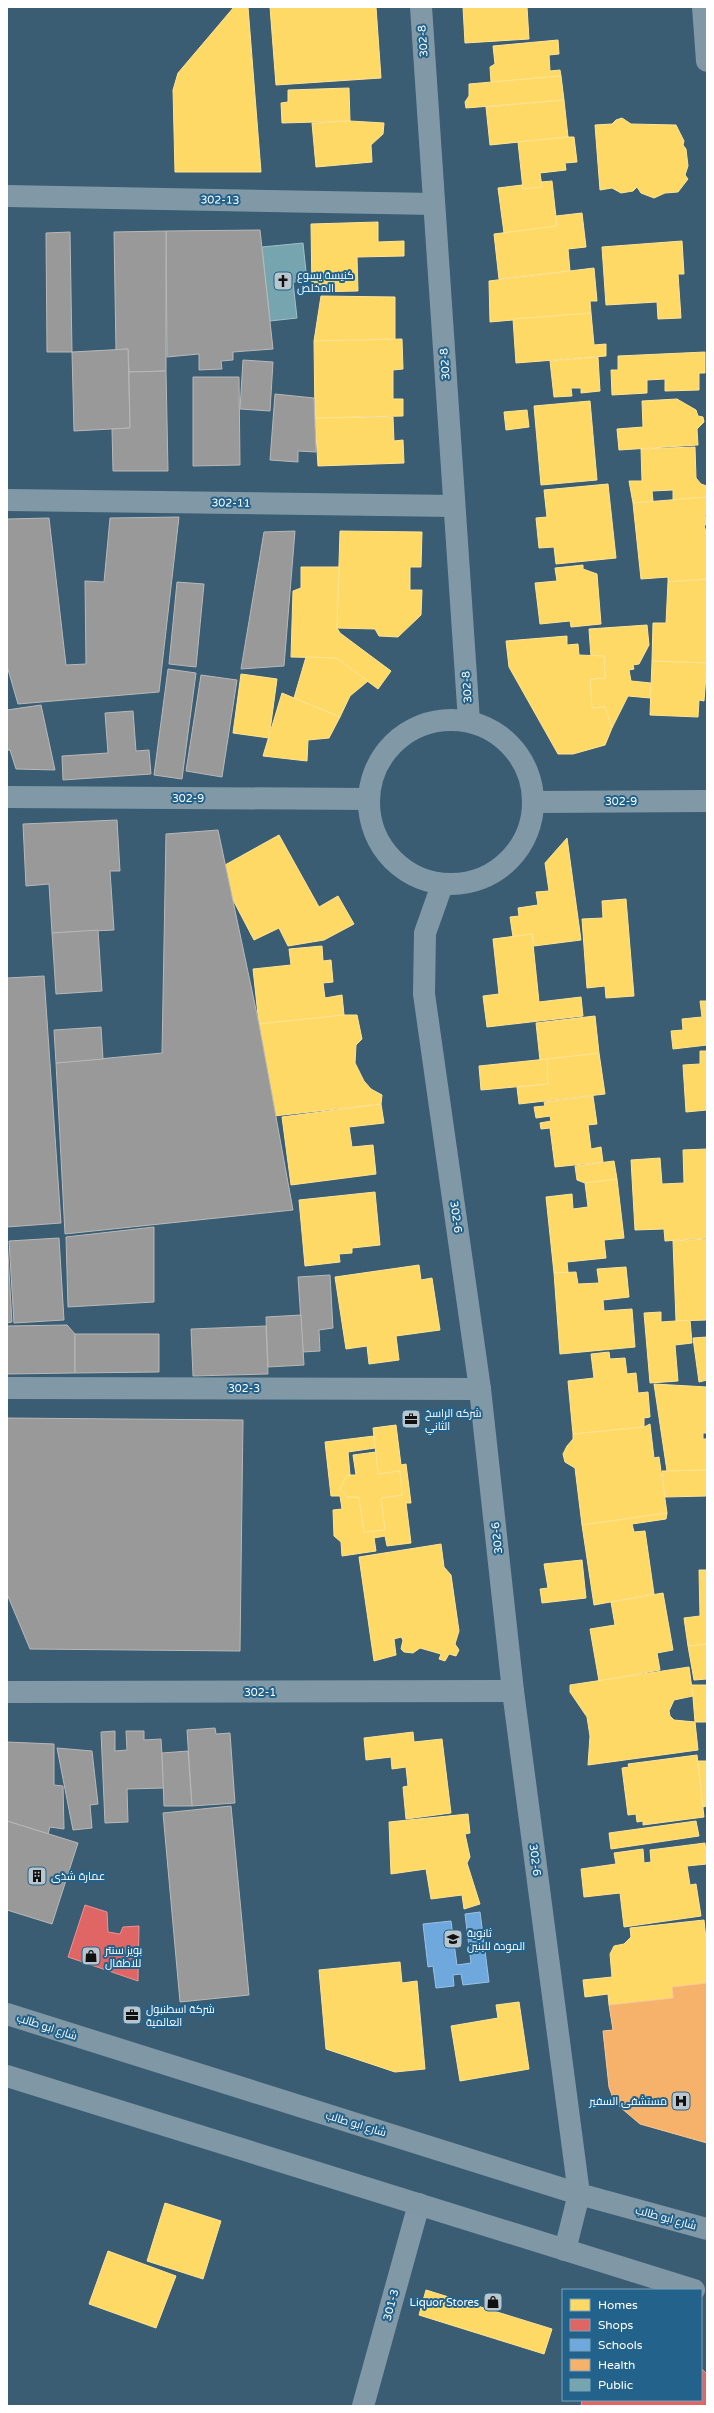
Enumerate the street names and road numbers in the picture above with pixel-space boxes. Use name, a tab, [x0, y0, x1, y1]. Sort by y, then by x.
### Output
street label: 302-8	[415, 24, 431, 57]
street label: 302-13	[200, 193, 240, 207]
street label: 302-8	[437, 347, 453, 380]
street label: 302-11	[211, 496, 251, 510]
street label: 302-8	[459, 670, 475, 703]
street label: 302-9	[172, 792, 204, 805]
street label: 302-9	[605, 795, 637, 808]
street label: 302-6	[447, 1200, 465, 1234]
street label: 302-3	[228, 1382, 260, 1395]
street label: 302-6	[489, 1521, 505, 1555]
street label: 302-1	[244, 1686, 276, 1699]
street label: 302-6	[527, 1843, 543, 1877]
street label: شارع ابو طالب	[15, 2011, 79, 2044]
street label: شارع ابو طالب	[324, 2109, 388, 2140]
street label: شارع ابو طالب	[634, 2204, 698, 2233]
street label: 301-3	[381, 2288, 401, 2322]

